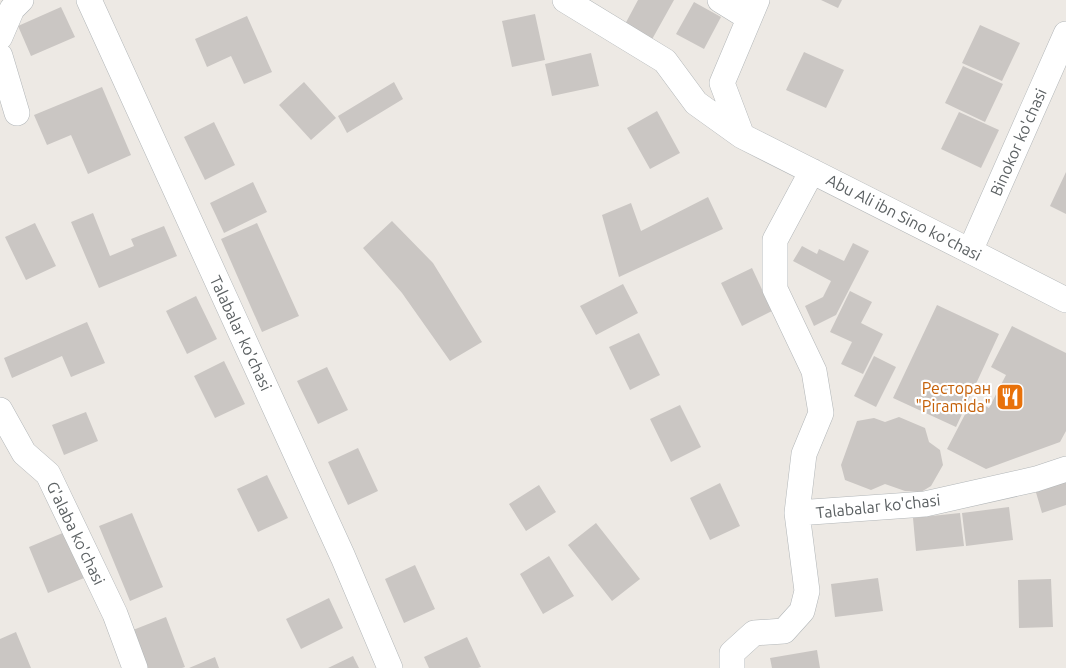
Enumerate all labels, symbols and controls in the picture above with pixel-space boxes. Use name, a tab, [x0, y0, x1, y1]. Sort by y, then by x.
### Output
street label: Binokor ko'chasi	[986, 86, 1050, 198]
street label: Abu Ali ibn Sino ko'chasi	[824, 170, 984, 264]
street label: Talabalar ko'chasi	[206, 273, 276, 393]
place label: Ресторан "Piramida"	[915, 379, 991, 415]
restaurant icon: Ресторан "Piramida"	[995, 382, 1025, 412]
street label: G'alaba ko'chasi	[43, 478, 109, 588]
street label: Talabalar ko'chasi	[815, 491, 941, 521]

